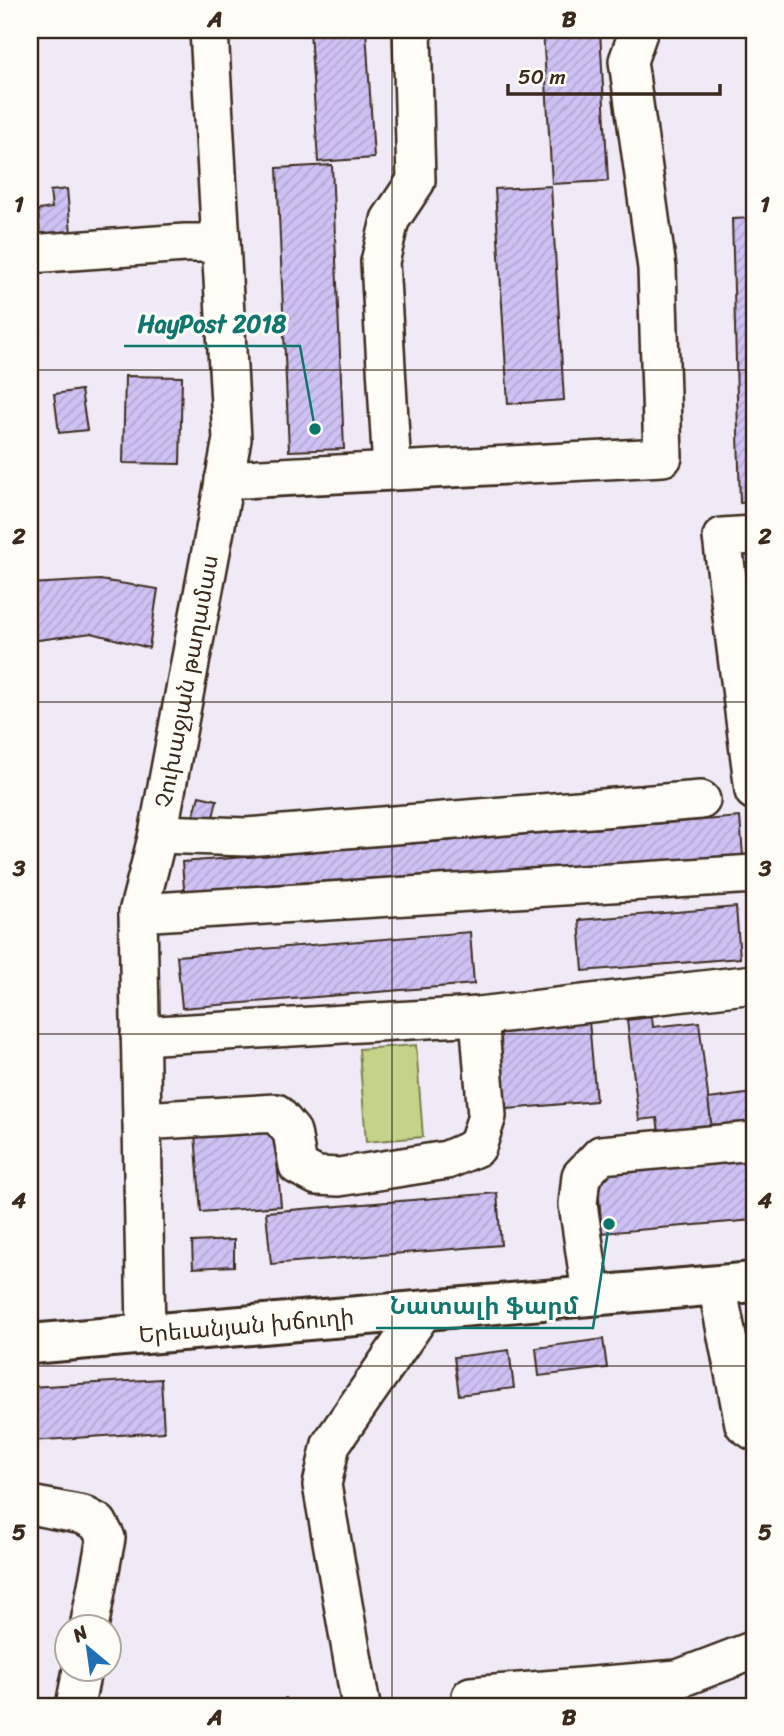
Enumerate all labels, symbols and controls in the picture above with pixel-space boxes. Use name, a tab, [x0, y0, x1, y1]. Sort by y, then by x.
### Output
text: A	[206, 0, 223, 40]
text: B	[562, 0, 577, 40]
scale bar	[508, 52, 719, 96]
text: 50 m	[518, 58, 566, 96]
text: 1	[14, 184, 24, 225]
text: 1	[760, 184, 770, 225]
callout: HayPost 2018	[124, 301, 300, 346]
text: HayPost 2018	[138, 303, 287, 345]
text: 2	[11, 516, 26, 557]
text: 2	[757, 516, 772, 557]
street label: Չուխաջյան թաղամաս	[143, 551, 231, 811]
text: 3	[12, 848, 26, 889]
text: 3	[758, 848, 772, 889]
text: 4	[11, 1180, 27, 1221]
text: 4	[757, 1180, 773, 1221]
callout: Նատալի ֆարմ	[376, 1283, 593, 1328]
text: Նատալի ֆարմ	[390, 1285, 579, 1327]
street label: Երեւանյան խճուղի	[137, 1296, 356, 1356]
text: 5	[12, 1512, 26, 1553]
text: 5	[758, 1512, 772, 1553]
north arrow	[52, 1614, 122, 1684]
text: N	[65, 1616, 94, 1652]
text: A	[206, 1697, 223, 1736]
text: B	[562, 1697, 577, 1736]

